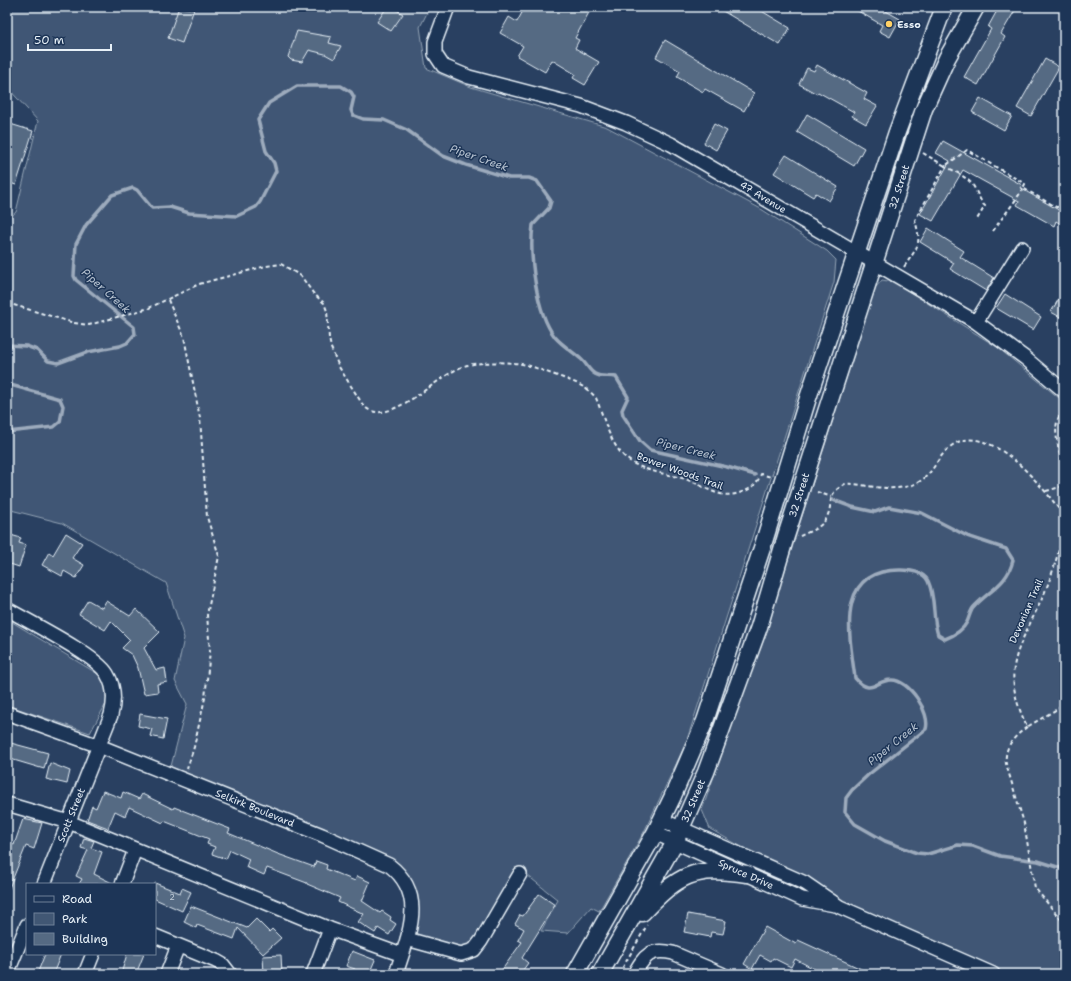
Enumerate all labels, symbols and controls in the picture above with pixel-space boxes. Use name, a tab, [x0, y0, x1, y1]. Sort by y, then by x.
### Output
place label: Esso	[897, 18, 921, 31]
marker: Esso	[884, 19, 894, 29]
scale bar	[28, 26, 111, 52]
text: 50 m	[34, 32, 64, 48]
water label: Piper Creek	[448, 141, 511, 175]
street label: 32 Street	[886, 163, 912, 211]
street label: 47 Avenue	[737, 178, 789, 216]
water label: Piper Creek	[78, 265, 134, 317]
water label: Piper Creek	[655, 434, 718, 464]
street label: Bower Woods Trail	[635, 449, 725, 493]
street label: 32 Street	[786, 471, 812, 519]
street label: Devonian Trail	[1006, 577, 1046, 645]
water label: Piper Creek	[865, 719, 922, 769]
street label: 32 Street	[678, 777, 708, 825]
street label: Scott Street	[54, 786, 88, 844]
street label: Selkirk Boulevard	[214, 786, 297, 830]
street label: Spruce Drive	[716, 856, 776, 892]
legend	[26, 883, 156, 955]
text: Road	[62, 891, 93, 907]
house number: 2	[169, 892, 175, 903]
text: Park	[62, 911, 88, 927]
text: Building	[62, 931, 108, 947]

